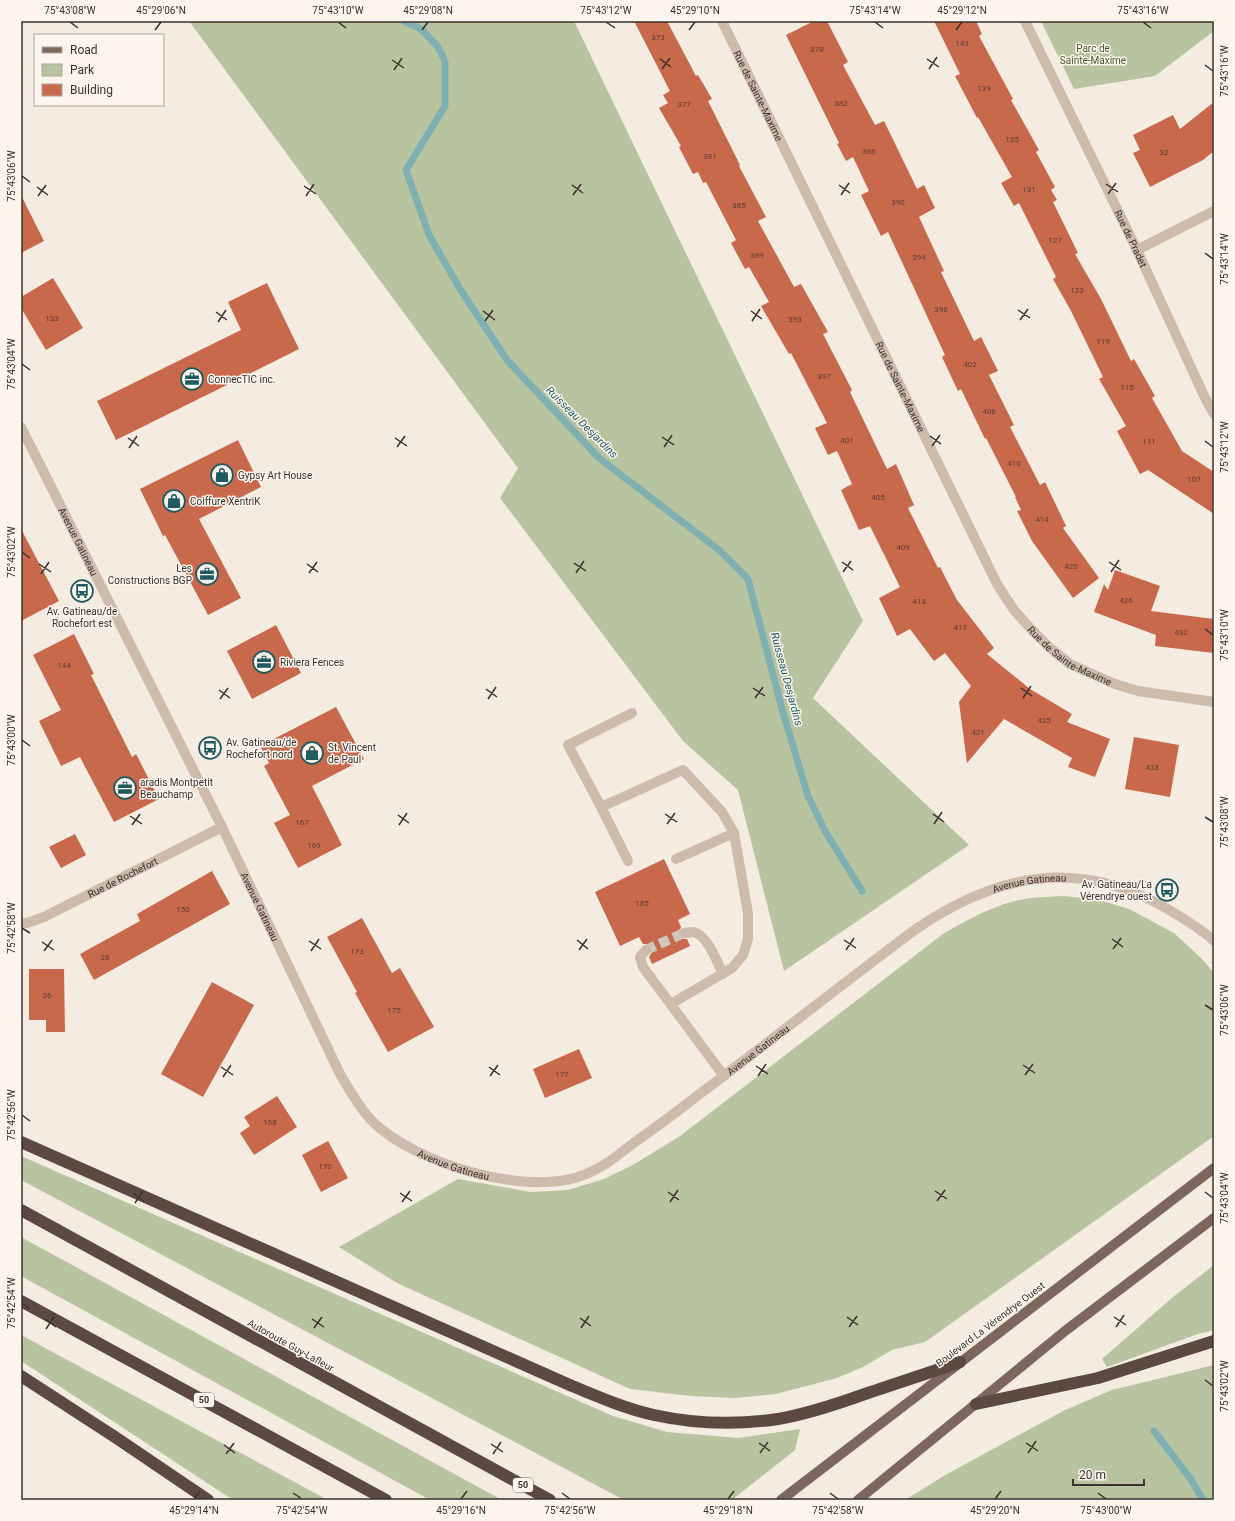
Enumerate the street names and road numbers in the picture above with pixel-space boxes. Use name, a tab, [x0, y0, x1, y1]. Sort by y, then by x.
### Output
street label: Rue de Sainte-Maxime	[731, 49, 785, 143]
street label: Rue de Pradet	[1112, 208, 1149, 269]
street label: Rue de Sainte-Maxime	[873, 340, 927, 434]
street label: Avenue Gatineau	[56, 506, 100, 578]
street label: Rue de Sainte-Maxime	[1025, 624, 1113, 688]
street label: Rue de Rochefort	[86, 855, 160, 900]
street label: Avenue Gatineau	[238, 871, 281, 943]
street label: Avenue Gatineau	[991, 873, 1066, 895]
street label: Avenue Gatineau	[725, 1023, 791, 1077]
street label: Avenue Gatineau	[416, 1148, 490, 1182]
street label: Boulevard La Vérendrye Ouest	[934, 1280, 1047, 1369]
street label: Autoroute Guy-Lafleur	[246, 1317, 336, 1374]
road number: 50	[194, 1393, 214, 1407]
road number: 50	[513, 1478, 533, 1492]

